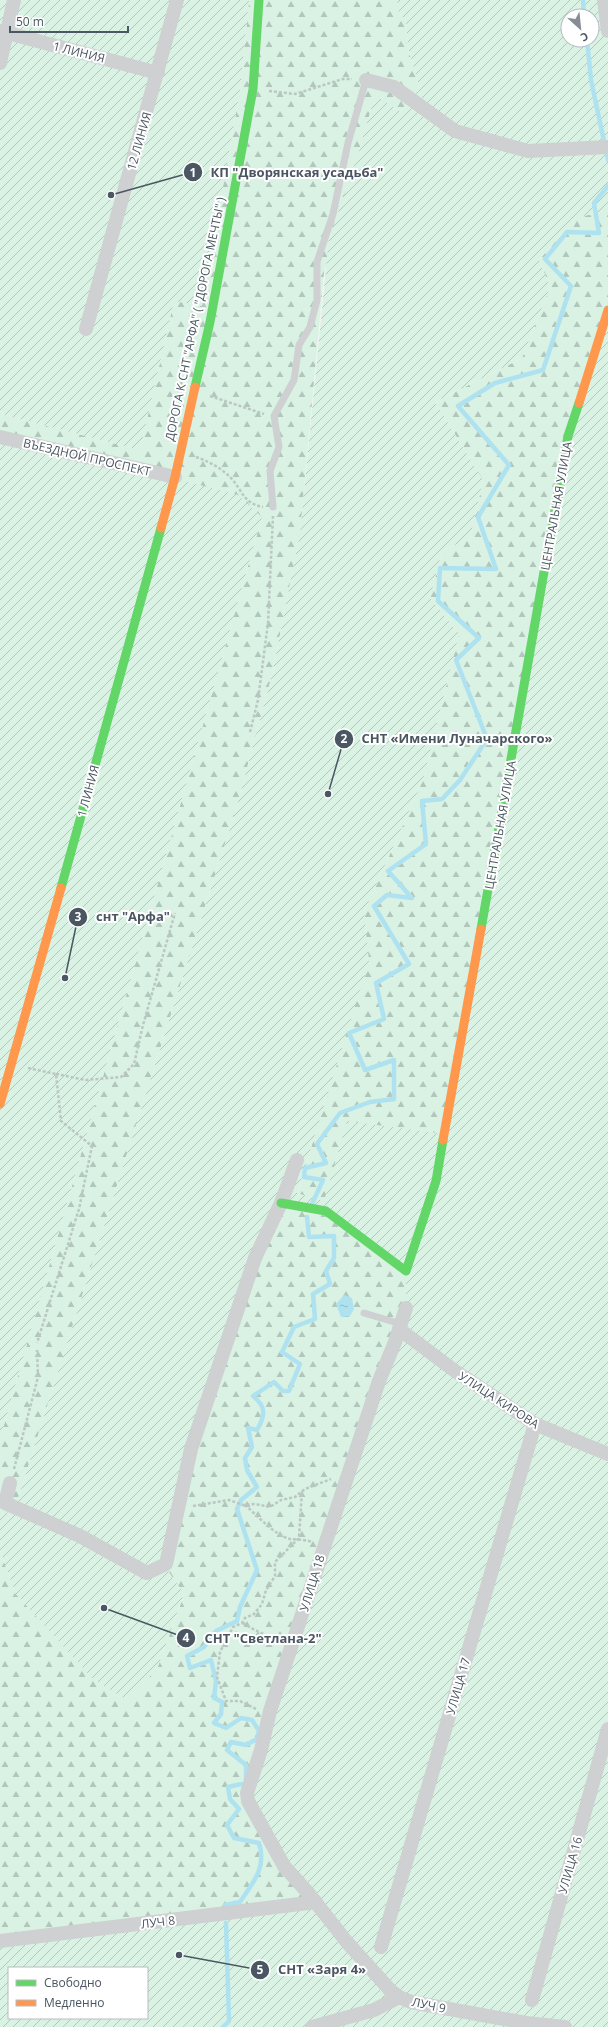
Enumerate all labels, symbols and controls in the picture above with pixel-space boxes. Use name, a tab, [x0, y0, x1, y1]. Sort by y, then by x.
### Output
scale bar	[10, 8, 128, 34]
north arrow	[560, 8, 600, 48]
text: 50 m	[16, 13, 44, 30]
text: С	[578, 29, 591, 46]
street label: 1 ЛИНИЯ	[51, 37, 107, 67]
street label: 12 ЛИНИЯ	[123, 110, 155, 172]
callout: КП "Дворянская усадьба"	[183, 160, 392, 185]
text: КП "Дворянская усадьба"	[211, 163, 383, 181]
text: 1	[190, 164, 196, 181]
street label: ДОРОГА К СНТ "АРФА" ( "ДОРОГА МЕЧТЫ" )	[161, 195, 229, 442]
street label: ВЪЕЗДНОЙ ПРОСПЕКТ	[22, 434, 153, 480]
street label: ЦЕНТРАЛЬНАЯ УЛИЦА	[536, 440, 576, 572]
callout: СНТ «Имени Луначарского»	[334, 726, 561, 751]
text: СНТ «Имени Луначарского»	[361, 729, 553, 747]
text: 2	[341, 730, 348, 747]
street label: ЦЕНТРАЛЬНАЯ УЛИЦА	[480, 759, 520, 891]
street label: 1 ЛИНИЯ	[73, 763, 103, 819]
callout: снт "Арфа"	[68, 904, 178, 929]
text: снт "Арфа"	[96, 907, 170, 925]
text: 3	[75, 908, 82, 925]
street label: УЛИЦА КИРОВА	[455, 1368, 543, 1433]
street label: УЛИЦА 18	[295, 1553, 329, 1613]
callout: СНТ "Светлана-2"	[176, 1626, 329, 1651]
text: 4	[183, 1629, 190, 1646]
text: СНТ "Светлана-2"	[204, 1629, 322, 1647]
street label: УЛИЦА 17	[442, 1656, 474, 1716]
street label: УЛИЦА 16	[554, 1835, 586, 1895]
street label: ЛУЧ 8	[140, 1911, 176, 1933]
callout: СНТ «Заря 4»	[250, 1957, 374, 1982]
text: СНТ «Заря 4»	[278, 1960, 366, 1978]
text: 5	[257, 1961, 264, 1978]
legend	[8, 1967, 148, 2019]
text: Свободно	[44, 1974, 102, 1991]
street label: ЛУЧ 9	[411, 1993, 448, 2017]
text: Медленно	[44, 1994, 104, 2011]

